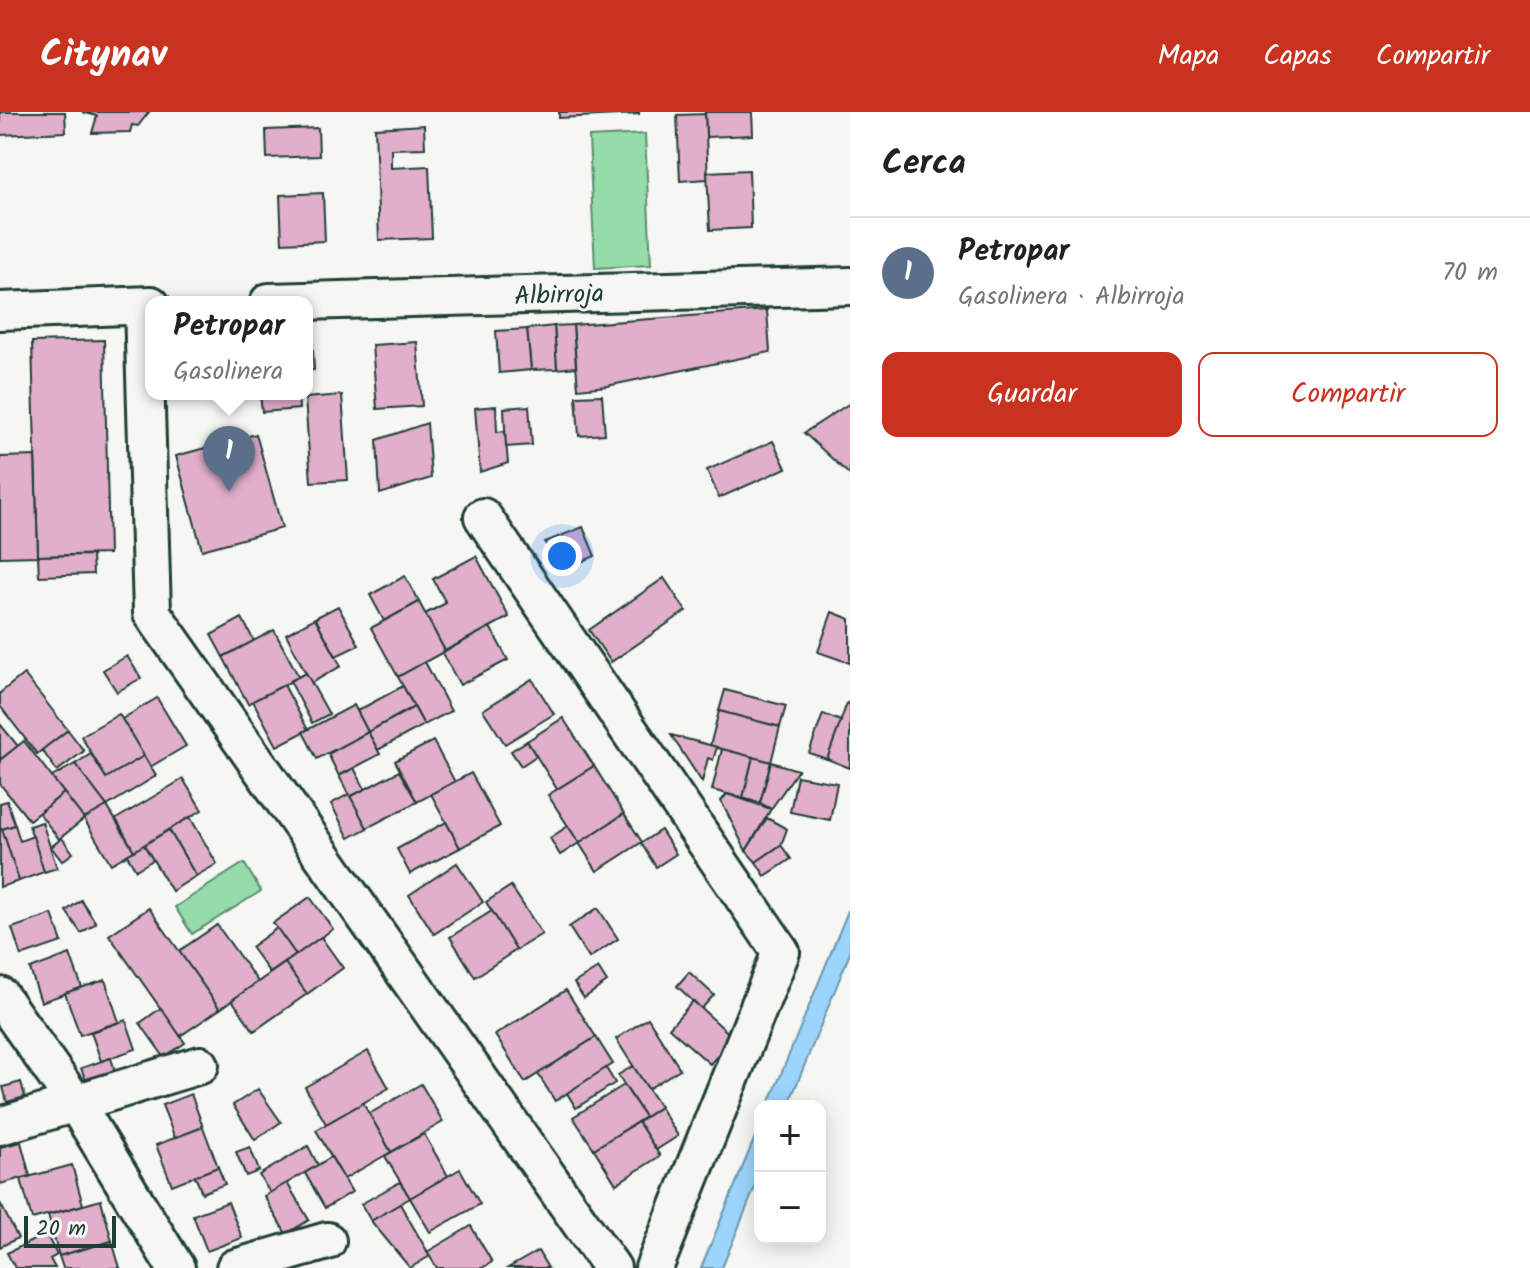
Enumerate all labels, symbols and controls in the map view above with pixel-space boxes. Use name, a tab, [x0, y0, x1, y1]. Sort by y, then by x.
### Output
text: Citynav	[40, 26, 167, 86]
text: Mapa	[1158, 34, 1219, 79]
text: Capas	[1263, 34, 1332, 79]
text: Compartir	[1376, 34, 1490, 79]
text: Cerca	[882, 137, 966, 191]
text: Petropar	[958, 228, 1069, 276]
text: 1	[904, 252, 912, 294]
text: 70 m	[1442, 252, 1498, 294]
street label: Albirroja	[513, 273, 605, 319]
text: Gasolinera · Albirroja	[958, 276, 1185, 318]
popup	[145, 296, 313, 400]
text: Petropar	[173, 303, 285, 351]
text: Gasolinera	[173, 351, 283, 393]
button: Guardar	[882, 352, 1182, 437]
button: Compartir	[1198, 352, 1498, 437]
pin: 1	[203, 426, 255, 492]
your location	[542, 536, 582, 576]
map controls	[754, 1100, 826, 1244]
button: +	[754, 1100, 826, 1172]
button: −	[754, 1172, 826, 1244]
scale bar	[24, 1212, 116, 1248]
text: 20 m	[36, 1212, 86, 1247]

